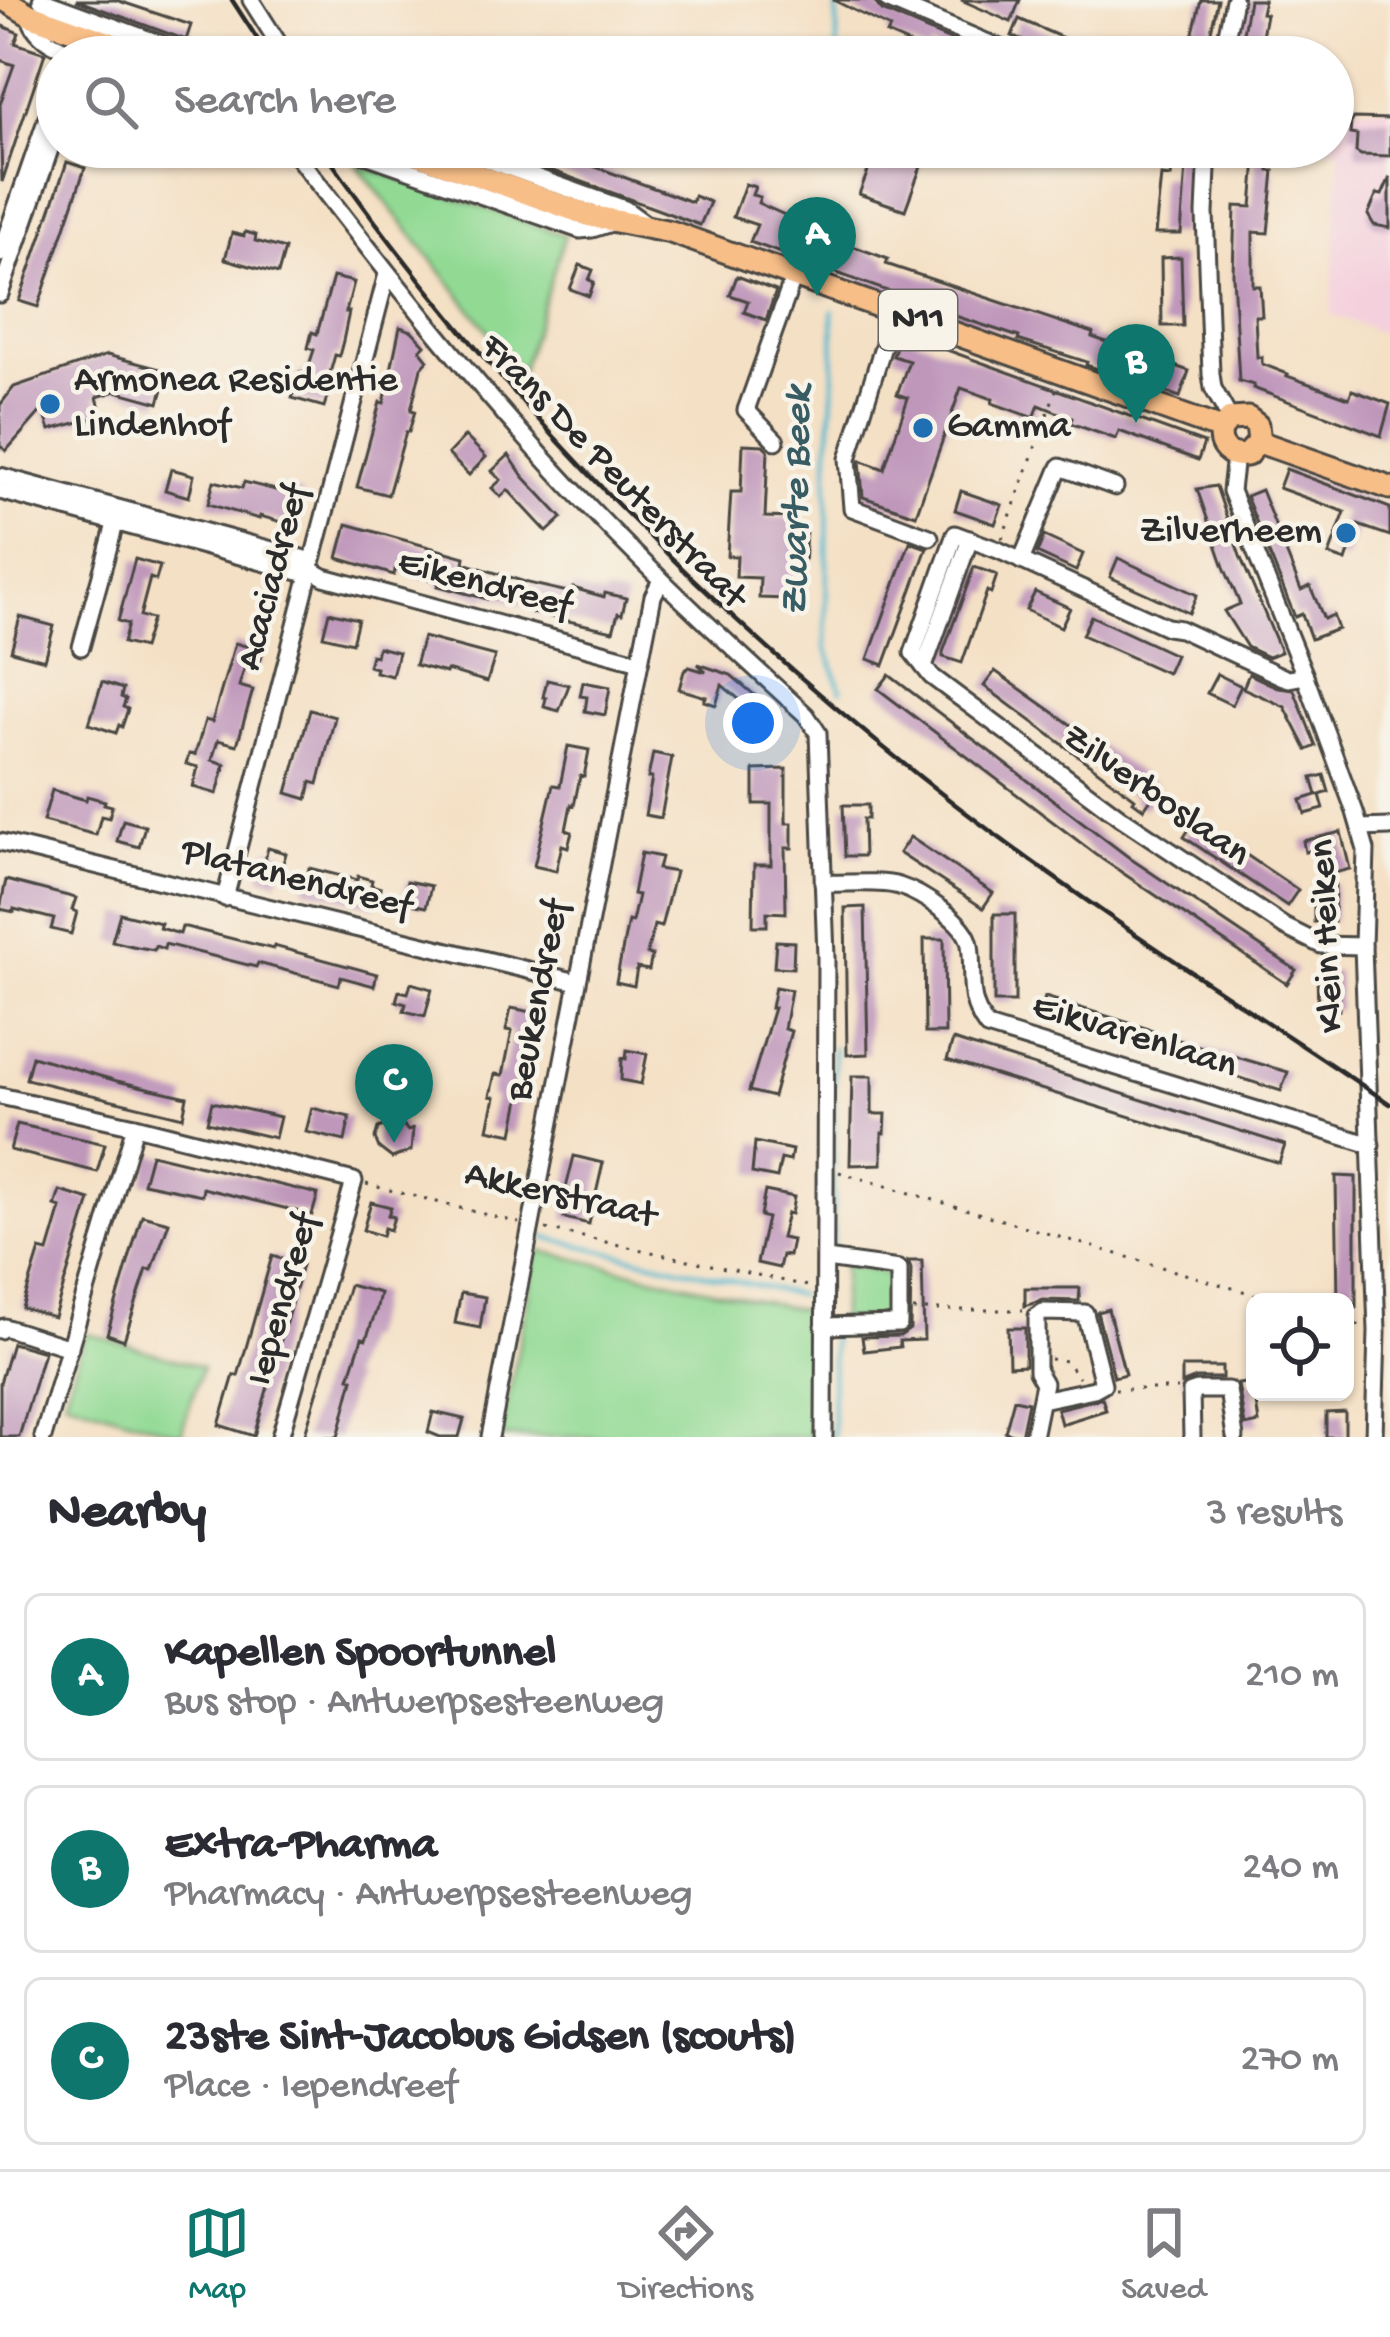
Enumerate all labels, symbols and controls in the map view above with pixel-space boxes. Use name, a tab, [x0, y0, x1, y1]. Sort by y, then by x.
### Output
search box	[36, 36, 1354, 168]
icon: search	[78, 69, 144, 135]
text: Search here	[174, 76, 396, 129]
pin: A	[778, 197, 856, 296]
road number: N11	[879, 290, 957, 350]
pin: B	[1097, 324, 1175, 423]
street label: Frans De Peuterstraat	[468, 325, 758, 623]
place label: Armonea Residentie Lindenhof	[74, 359, 399, 450]
water label: Zwarte Beek	[772, 381, 826, 617]
marker: Armonea Residentie Lindenhof	[37, 391, 63, 417]
place label: Gamma	[947, 405, 1072, 451]
marker: Gamma	[910, 415, 936, 441]
street label: Acaciadreef	[228, 477, 323, 676]
place label: Zilverheem	[1140, 510, 1322, 556]
marker: Zilverheem	[1333, 520, 1359, 546]
street label: Eikendreef	[392, 541, 579, 632]
your location	[723, 693, 783, 753]
street label: Zilverboslaan	[1052, 715, 1258, 879]
street label: Platanendreef	[174, 830, 419, 933]
street label: Klein Heiken	[1301, 838, 1357, 1034]
street label: Beukendreef	[498, 894, 583, 1106]
street label: Eikvarenlaan	[1026, 985, 1242, 1091]
pin: C	[355, 1044, 433, 1143]
street label: Akkerstraat	[460, 1153, 663, 1242]
street label: Iependreef	[239, 1206, 332, 1391]
map controls	[1246, 1293, 1354, 1401]
button: locate	[1246, 1293, 1354, 1401]
text: Nearby	[48, 1485, 206, 1545]
text: 3 results	[1207, 1492, 1342, 1538]
text: Kapellen Spoortunnel	[165, 1628, 556, 1681]
text: A	[78, 1654, 102, 1700]
text: 210 m	[1245, 1654, 1339, 1700]
text: Bus stop · Antwerpsesteenweg	[165, 1681, 664, 1727]
text: Extra-Pharma	[165, 1820, 437, 1873]
text: B	[80, 1846, 100, 1892]
text: 240 m	[1242, 1846, 1339, 1892]
text: Pharmacy · Antwerpsesteenweg	[165, 1873, 692, 1919]
text: 23ste Sint-Jacobus Gidsen (scouts)	[165, 2012, 796, 2065]
text: C	[79, 2038, 101, 2084]
text: 270 m	[1241, 2038, 1339, 2084]
text: Place · Iependreef	[165, 2065, 457, 2111]
tab: Map	[184, 2200, 250, 2310]
tab: Directions	[619, 2200, 753, 2310]
tab: Saved	[1121, 2200, 1206, 2310]

